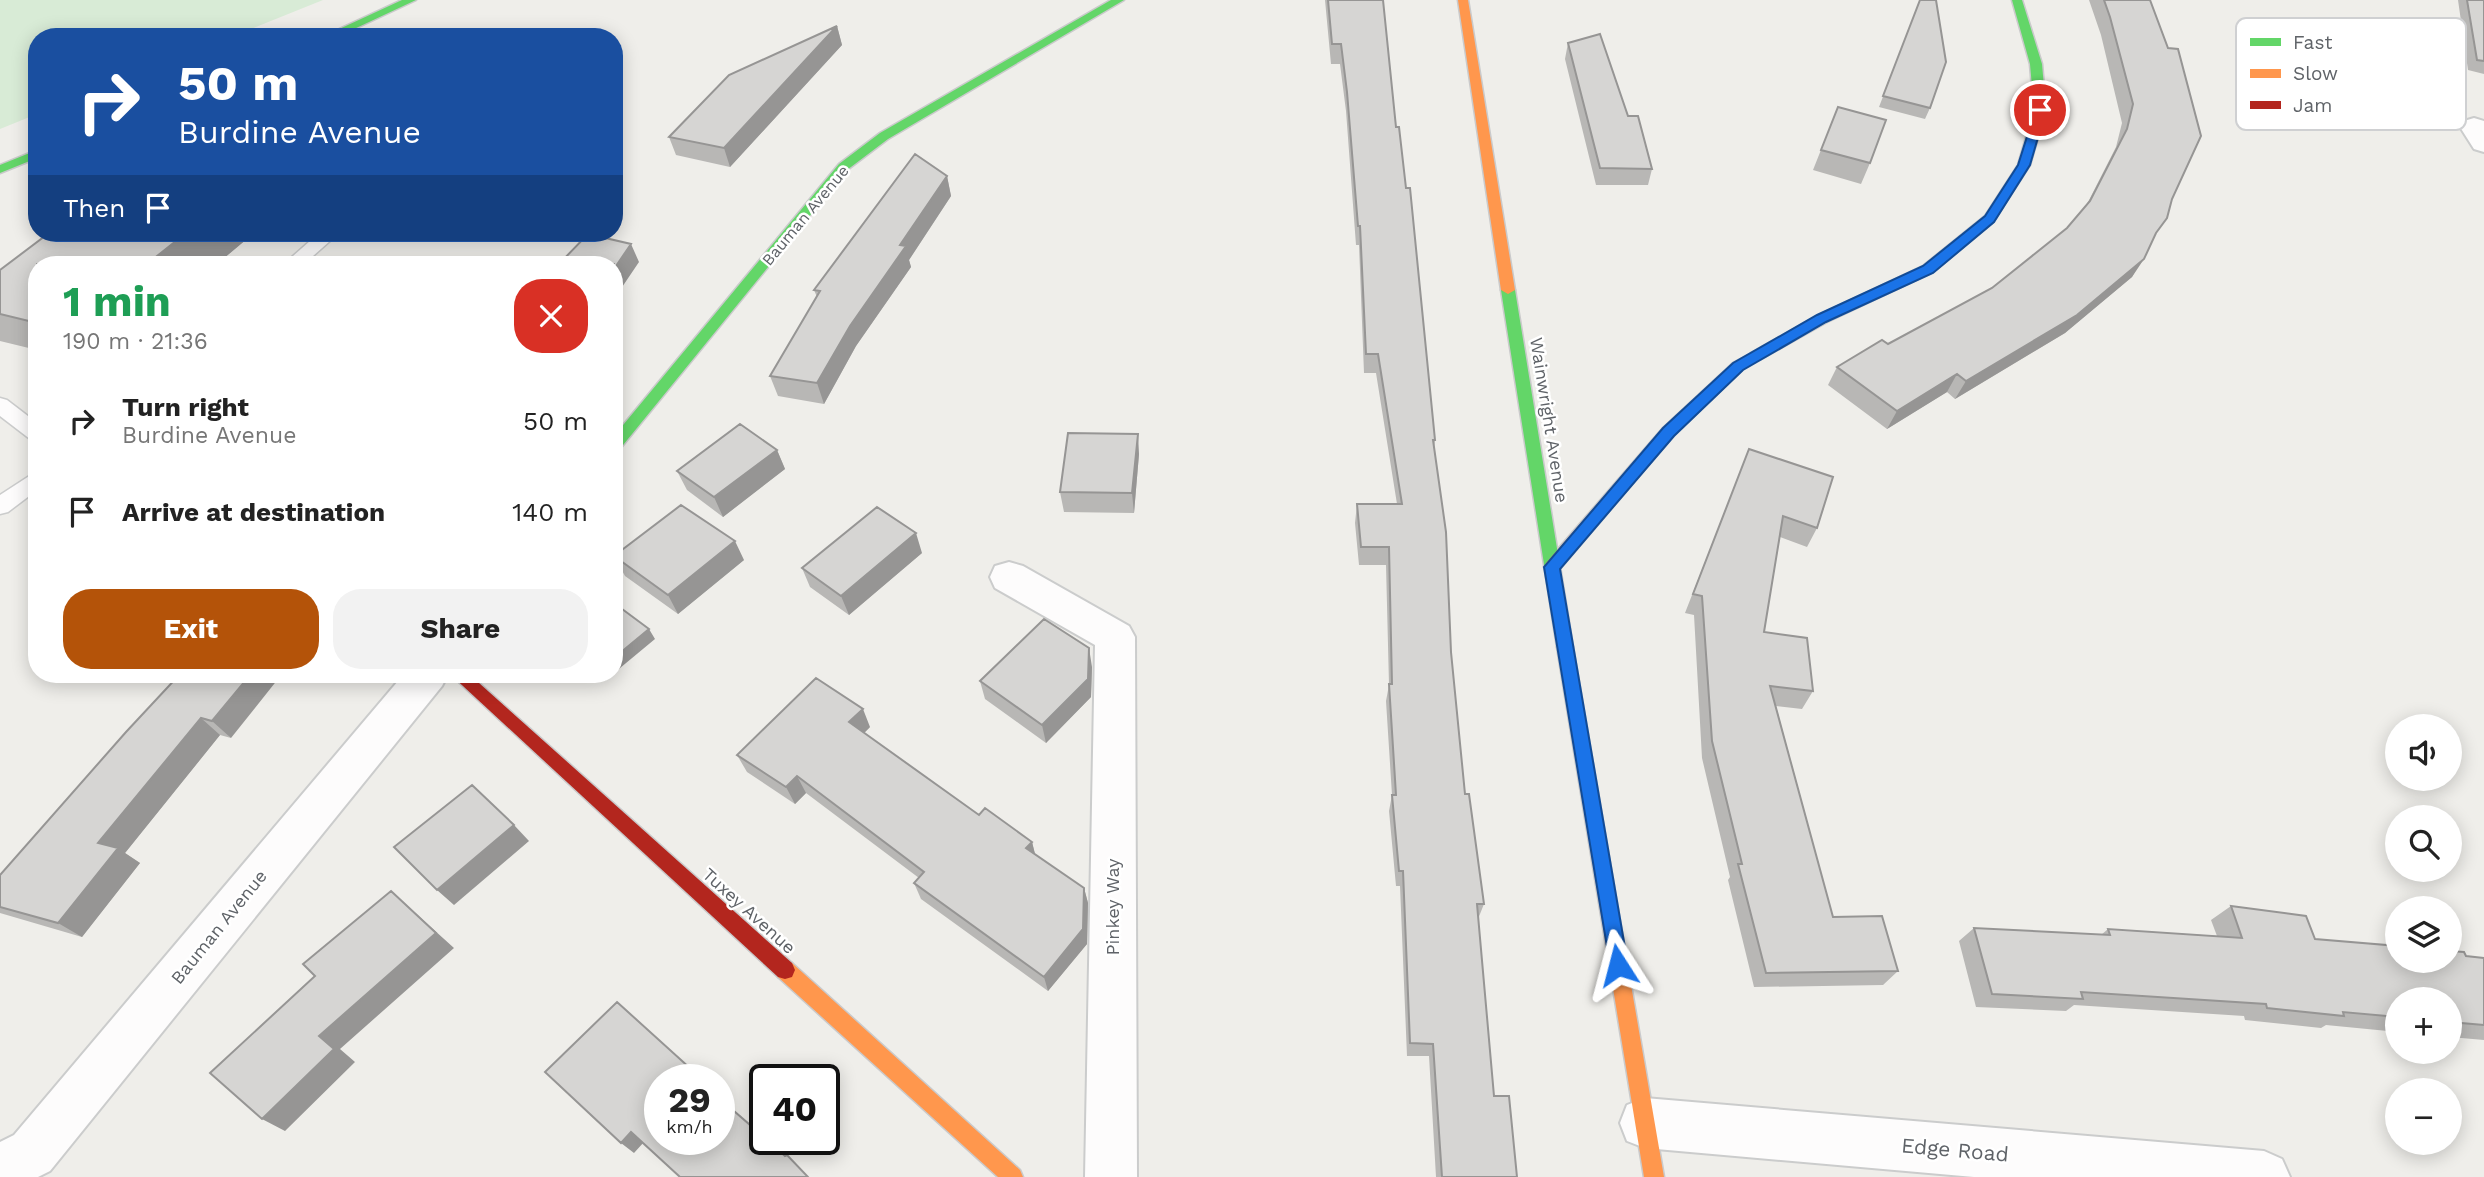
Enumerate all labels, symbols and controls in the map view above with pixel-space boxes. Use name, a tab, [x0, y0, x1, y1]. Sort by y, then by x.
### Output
legend	[2236, 18, 2466, 130]
text: Fast	[2293, 31, 2332, 54]
text: 50 m	[178, 54, 298, 112]
icon: right	[63, 56, 154, 147]
text: Slow	[2293, 62, 2338, 85]
pin	[2010, 80, 2070, 140]
icon: arrive	[2021, 91, 2059, 129]
text: Jam	[2293, 94, 2332, 117]
text: Burdine Avenue	[178, 113, 421, 151]
street label: Bauman Avenue	[758, 161, 853, 269]
icon: arrive	[139, 189, 177, 227]
text: Then	[63, 193, 125, 223]
text: 1 min	[63, 277, 171, 326]
button: close	[514, 279, 588, 353]
text: 190 m · 21:36	[63, 328, 208, 355]
street label: Wainwright Avenue	[1526, 336, 1573, 504]
text: Turn right	[122, 392, 249, 422]
icon: right	[63, 402, 101, 440]
text: 50 m	[523, 406, 588, 436]
text: Burdine Avenue	[122, 422, 297, 449]
icon: arrive	[63, 493, 101, 531]
text: Arrive at destination	[122, 497, 385, 527]
text: 140 m	[512, 497, 588, 527]
button: Exit	[63, 589, 319, 669]
button: Share	[333, 589, 588, 669]
map controls	[2385, 714, 2462, 1155]
button: sound	[2385, 714, 2462, 791]
button: search	[2385, 805, 2462, 882]
street label: Pinkey Way	[1102, 858, 1123, 955]
street label: Tuxey Avenue	[698, 863, 800, 958]
street label: Bauman Avenue	[166, 865, 271, 988]
button: layers	[2385, 896, 2462, 973]
position arrow	[1581, 928, 1655, 1002]
button: +	[2385, 987, 2462, 1064]
speed limit sign: 40	[749, 1064, 840, 1155]
button: −	[2385, 1078, 2462, 1155]
text: 29	[668, 1079, 711, 1121]
text: km/h	[666, 1116, 713, 1137]
street label: Edge Road	[1900, 1132, 2010, 1167]

